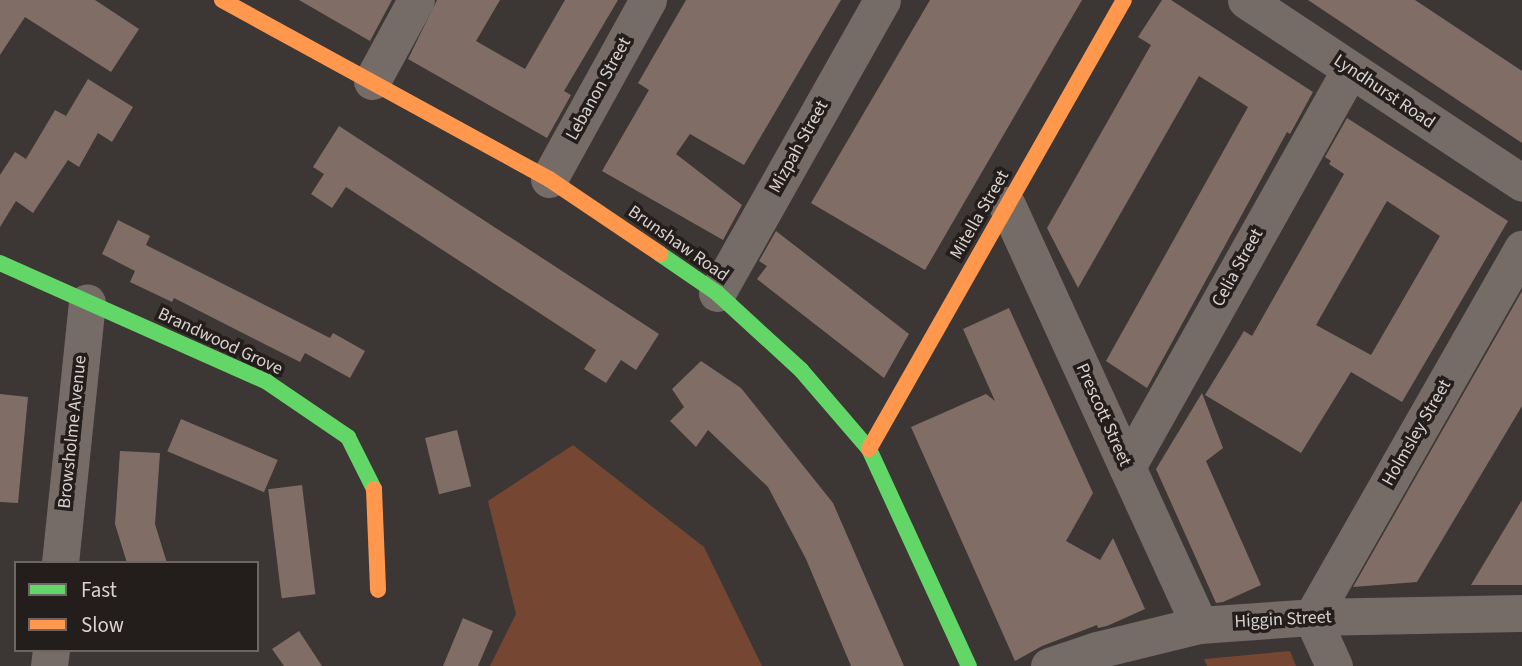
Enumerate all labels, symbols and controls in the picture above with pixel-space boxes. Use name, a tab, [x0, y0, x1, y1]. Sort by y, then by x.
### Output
street label: Lebanon Street	[562, 34, 636, 144]
street label: Lyndhurst Road	[1329, 50, 1439, 134]
street label: Mizpah Street	[765, 97, 833, 197]
street label: Mitella Street	[946, 167, 1014, 263]
street label: Brunshaw Road	[623, 201, 733, 287]
street label: Celia Street	[1208, 225, 1268, 311]
street label: Brandwood Grove	[154, 304, 286, 380]
street label: Browsholme Avenue	[54, 354, 92, 510]
street label: Prescott Street	[1071, 360, 1135, 470]
street label: Holmsley Street	[1378, 376, 1456, 490]
legend	[14, 561, 259, 652]
text: Fast	[81, 575, 117, 605]
street label: Higgin Street	[1234, 607, 1332, 633]
text: Slow	[81, 610, 124, 640]

